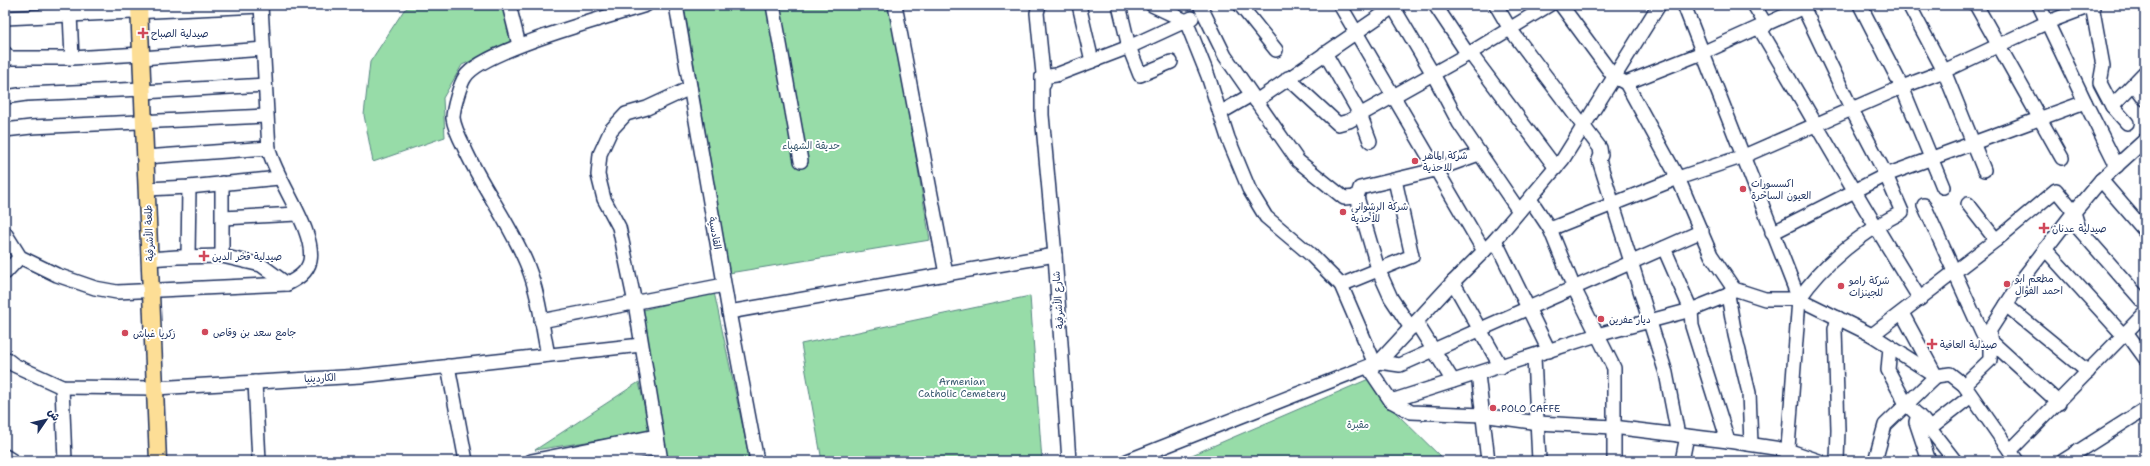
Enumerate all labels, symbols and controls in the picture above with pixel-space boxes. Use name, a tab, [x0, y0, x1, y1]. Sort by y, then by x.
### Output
place label: صيدلية الصباح	[151, 27, 209, 41]
marker: صيدلية الصباح	[138, 28, 148, 38]
park label: حديقة الشهباء	[782, 139, 840, 152]
place label: شركة الماهر للاحذية	[1422, 149, 1468, 174]
marker: شركة الماهر للاحذية	[1410, 156, 1420, 166]
place label: اكسسورات العيون الساحرة	[1751, 177, 1811, 202]
marker: اكسسورات العيون الساحرة	[1738, 184, 1748, 194]
place label: شركة الرشواني للأحذية	[1351, 200, 1408, 225]
street label: طلعة الأشرفية	[142, 205, 156, 261]
marker: شركة الرشواني للأحذية	[1338, 207, 1348, 217]
street label: القادسية	[706, 216, 724, 250]
place label: صيدلية عدنان	[2052, 222, 2107, 235]
marker: صيدلية عدنان	[2039, 223, 2049, 233]
place label: صيدلية فخر الدين	[212, 250, 282, 263]
marker: صيدلية فخر الدين	[199, 251, 209, 261]
street label: شارع الأشرفية	[1049, 270, 1068, 329]
place label: مطعم ابو احمد الفوال	[2014, 272, 2063, 297]
place label: شركة رامو للجينزات	[1848, 274, 1890, 299]
marker: مطعم ابو احمد الفوال	[2002, 279, 2012, 289]
marker: شركة رامو للجينزات	[1836, 281, 1846, 291]
place label: ديار عفرين	[1609, 313, 1651, 326]
marker: ديار عفرين	[1596, 314, 1606, 324]
place label: جامع سعد بن وقاص	[213, 326, 297, 341]
place label: زكريا غباش	[133, 327, 176, 340]
marker: جامع سعد بن وقاص	[200, 327, 210, 337]
marker: زكريا غباش	[120, 328, 130, 338]
place label: صيدلية العافية	[1940, 338, 1997, 351]
marker: صيدلية العافية	[1927, 339, 1937, 349]
street label: الكاردينيا	[304, 371, 336, 385]
park label: Armenian Catholic Cemetery	[918, 375, 1006, 400]
north arrow	[26, 400, 66, 440]
place label: POLO CAFFE	[1501, 402, 1560, 415]
marker: POLO CAFFE	[1488, 403, 1498, 413]
text: ش	[44, 405, 63, 424]
park label: مقبرة	[1347, 418, 1369, 431]

